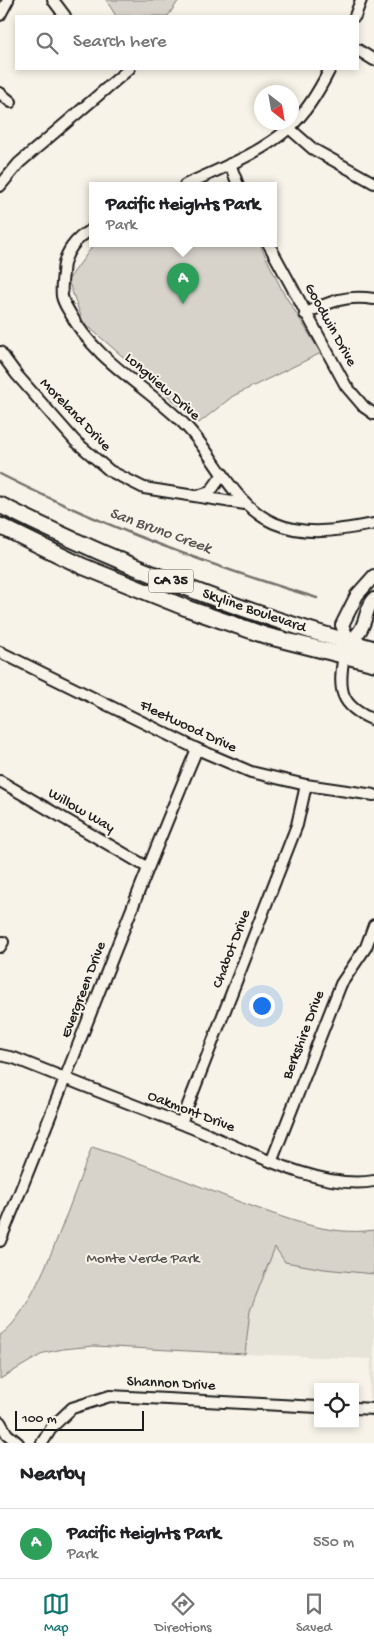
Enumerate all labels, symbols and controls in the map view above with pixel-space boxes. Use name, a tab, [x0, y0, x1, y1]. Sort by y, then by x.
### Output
search box	[15, 15, 359, 70]
icon: search	[33, 29, 61, 57]
text: Search here	[73, 31, 167, 54]
north arrow	[254, 85, 299, 130]
popup	[89, 182, 277, 247]
text: Pacific Heights Park	[106, 194, 260, 217]
text: Park	[106, 217, 137, 236]
pin: A	[167, 263, 199, 304]
street label: Goodwin Drive	[300, 280, 360, 370]
street label: Longview Drive	[120, 349, 204, 425]
street label: Moreland Drive	[36, 375, 115, 456]
water label: San Bruno Creek	[107, 505, 215, 560]
road number: CA 35	[148, 570, 194, 592]
street label: Skyline Boulevard	[200, 585, 309, 638]
street label: Fleetwood Drive	[136, 696, 240, 757]
street label: Willow Way	[44, 785, 118, 838]
street label: Chabot Drive	[209, 907, 255, 991]
street label: Evergreen Drive	[57, 939, 111, 1041]
street label: Berkshire Drive	[278, 988, 329, 1083]
your location	[249, 993, 275, 1019]
street label: Oakmont Drive	[145, 1087, 237, 1137]
park label: Monte Verde Park	[87, 1250, 201, 1268]
street label: Shannon Drive	[126, 1373, 216, 1395]
map controls	[314, 1383, 359, 1428]
button: locate	[314, 1383, 359, 1428]
scale bar	[15, 1408, 144, 1431]
text: 100 m	[22, 1411, 57, 1428]
text: Nearby	[20, 1463, 85, 1488]
text: Pacific Heights Park	[67, 1523, 221, 1546]
text: A	[31, 1534, 41, 1553]
text: 550 m	[313, 1534, 354, 1553]
text: Park	[67, 1546, 98, 1565]
tab: Map	[42, 1590, 70, 1637]
tab: Directions	[155, 1590, 212, 1637]
tab: Saved	[296, 1590, 332, 1637]

